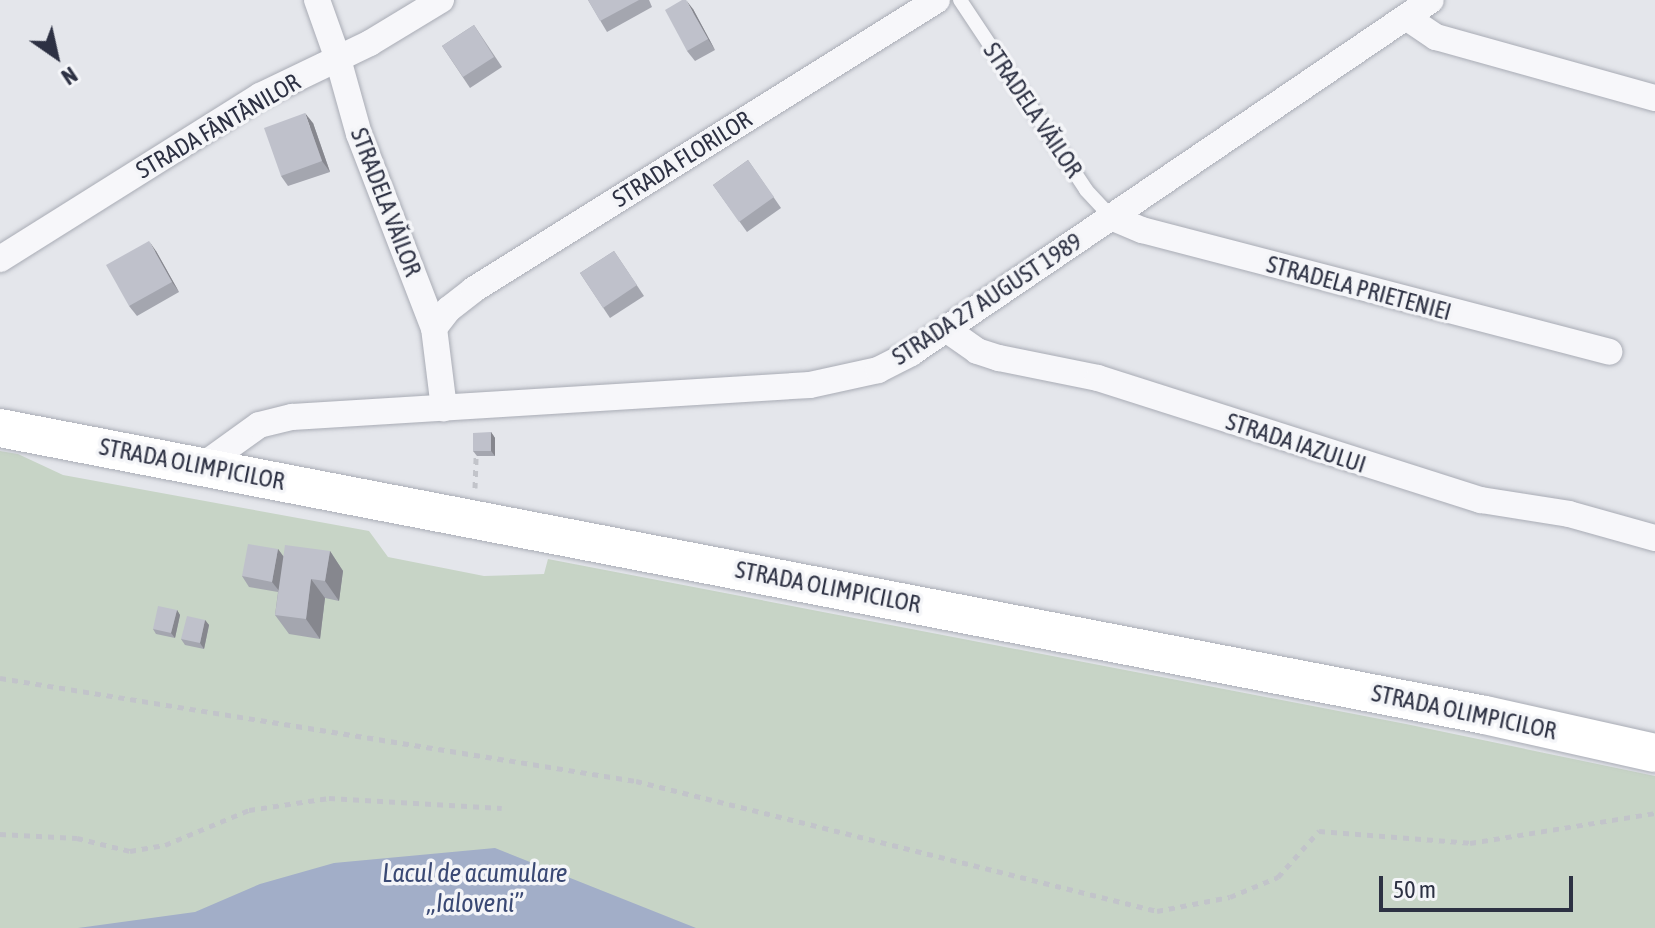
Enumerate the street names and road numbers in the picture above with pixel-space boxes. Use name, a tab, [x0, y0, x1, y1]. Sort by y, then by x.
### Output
street label: STRADELA VĂILOR	[977, 37, 1089, 183]
street label: STRADA FÂNTÂNILOR	[131, 67, 305, 185]
street label: STRADA FLORILOR	[607, 105, 757, 213]
street label: STRADELA VĂILOR	[345, 124, 427, 280]
street label: STRADA 27 AUGUST 1989	[887, 227, 1087, 371]
street label: STRADELA PRIETENIEI	[1264, 250, 1454, 326]
street label: STRADA IAZULUI	[1222, 407, 1370, 479]
street label: STRADA OLIMPICILOR	[97, 432, 287, 496]
street label: STRADA OLIMPICILOR	[733, 555, 923, 619]
street label: STRADA OLIMPICILOR	[1369, 678, 1559, 746]

